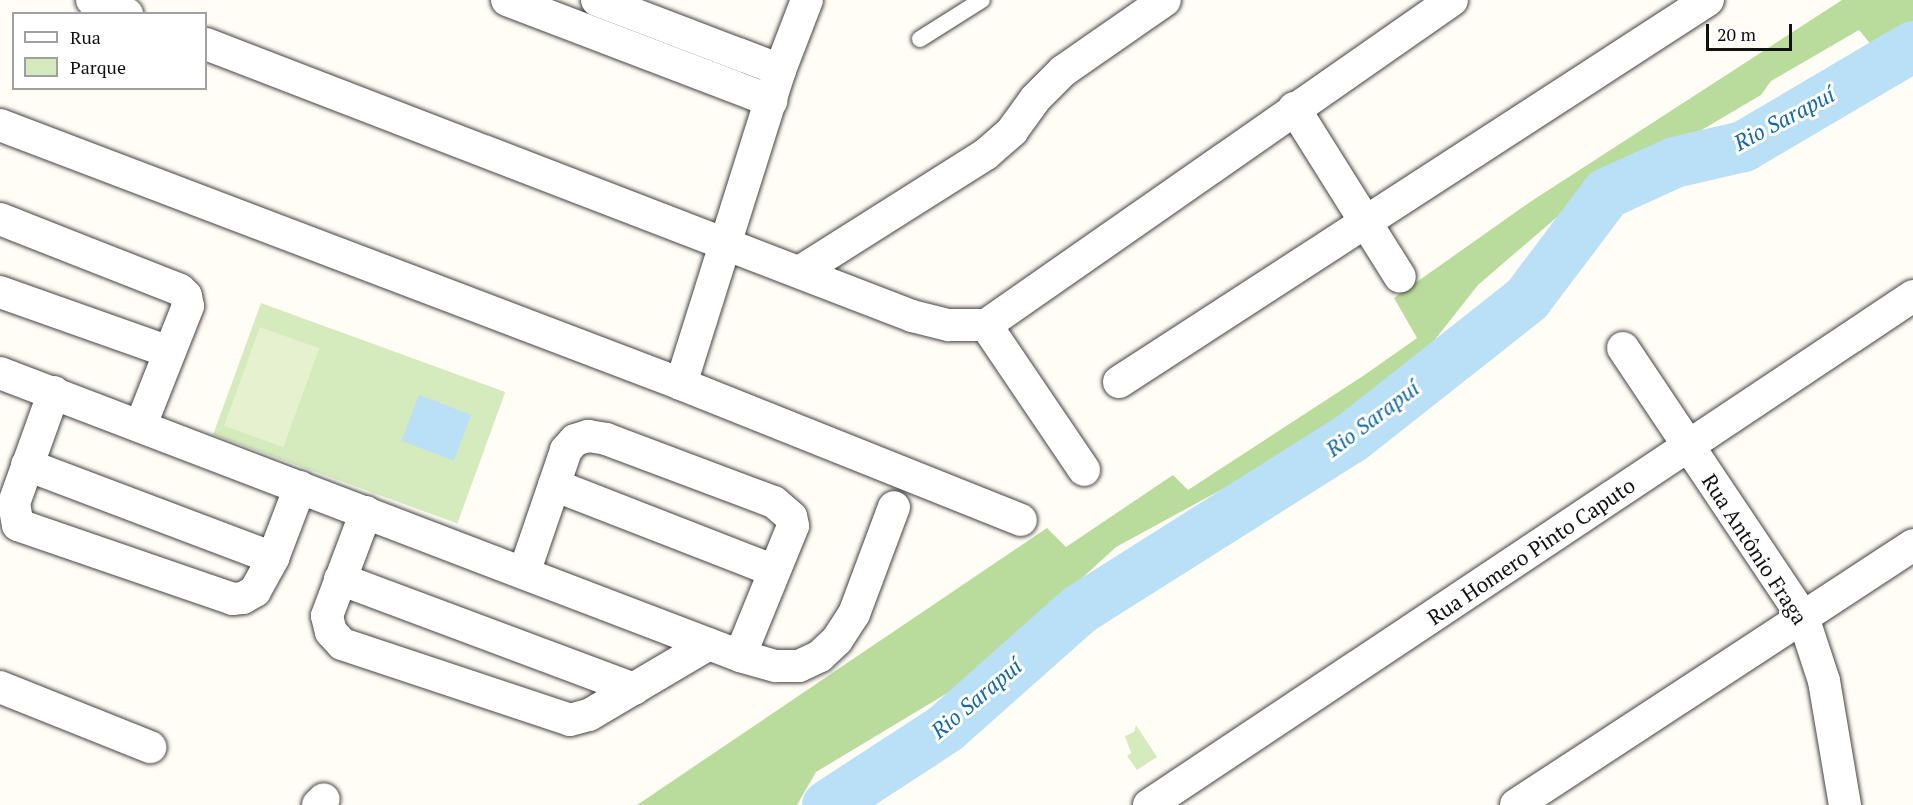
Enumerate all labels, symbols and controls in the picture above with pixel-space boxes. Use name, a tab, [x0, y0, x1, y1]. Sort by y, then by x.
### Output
legend	[12, 12, 207, 90]
scale bar	[1709, 12, 1794, 50]
text: 20 m	[1717, 22, 1756, 46]
text: Rua	[70, 25, 101, 49]
text: Parque	[70, 55, 126, 79]
water label: Rio Sarapuí	[1729, 81, 1839, 155]
water label: Rio Sarapuí	[1320, 374, 1424, 462]
street label: Rua Antônio Fraga	[1697, 469, 1813, 629]
street label: Rua Homero Pinto Caputo	[1422, 472, 1640, 630]
water label: Rio Sarapuí	[925, 653, 1027, 743]

